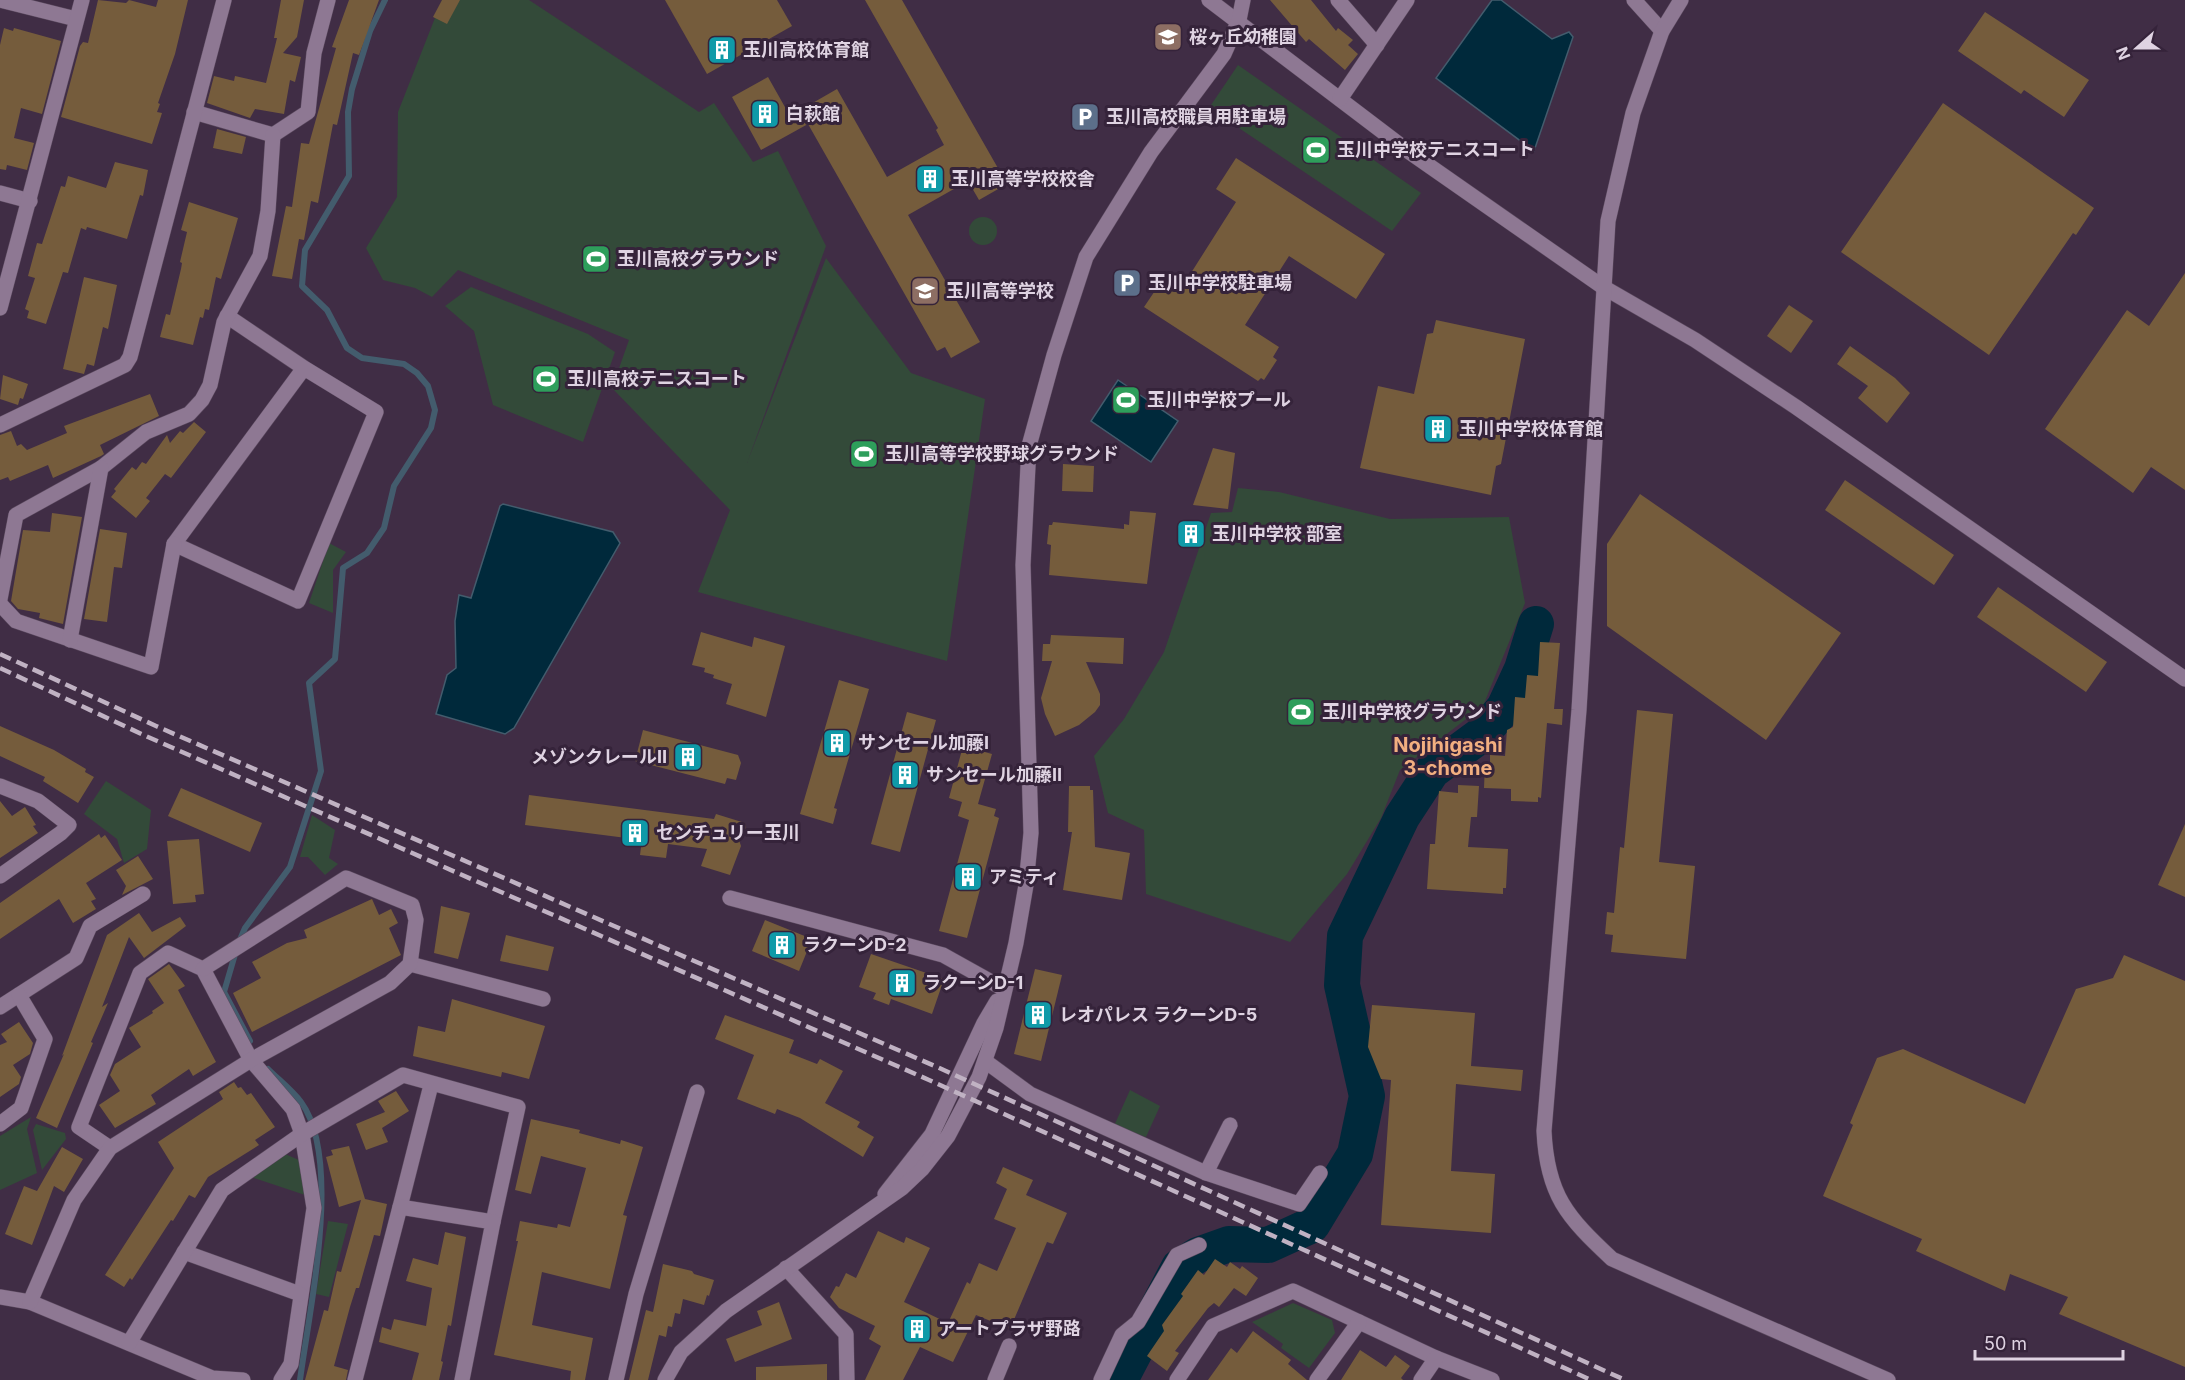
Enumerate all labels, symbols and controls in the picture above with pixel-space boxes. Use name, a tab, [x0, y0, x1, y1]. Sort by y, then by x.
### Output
north arrow	[2107, 18, 2167, 78]
school or university icon: 桜ヶ丘幼稚園	[1152, 21, 1184, 53]
place label: 桜ヶ丘幼稚園	[1189, 26, 1297, 47]
building icon: 玉川高校体育館	[706, 34, 738, 66]
place label: 玉川高校体育館	[743, 39, 869, 60]
text: N	[2111, 44, 2135, 63]
building icon: 白萩館	[749, 98, 781, 130]
parking icon: 玉川高校職員用駐車場	[1069, 101, 1101, 133]
place label: 白萩館	[786, 103, 840, 124]
place label: 玉川高校職員用駐車場	[1106, 106, 1286, 127]
sports icon: 玉川中学校テニスコート	[1300, 134, 1332, 166]
place label: 玉川中学校テニスコート	[1337, 139, 1535, 160]
building icon: 玉川高等学校校舎	[914, 163, 946, 195]
place label: 玉川高等学校校舎	[951, 168, 1095, 189]
sports icon: 玉川高校グラウンド	[580, 243, 612, 275]
place label: 玉川高校グラウンド	[617, 248, 779, 269]
parking icon: 玉川中学校駐車場	[1111, 267, 1143, 299]
place label: 玉川中学校駐車場	[1148, 272, 1292, 293]
school or university icon: 玉川高等学校	[909, 275, 941, 307]
place label: 玉川高等学校	[946, 280, 1054, 301]
sports icon: 玉川高校テニスコート	[530, 363, 562, 395]
place label: 玉川高校テニスコート	[567, 368, 747, 389]
sports icon: 玉川中学校プール	[1110, 384, 1142, 416]
place label: 玉川中学校プール	[1147, 389, 1291, 410]
building icon: 玉川中学校体育館	[1422, 413, 1454, 445]
place label: 玉川中学校体育館	[1459, 418, 1603, 439]
sports icon: 玉川高等学校野球グラウンド	[848, 438, 880, 470]
place label: 玉川高等学校野球グラウンド	[885, 443, 1119, 464]
building icon: 玉川中学校 部室	[1175, 518, 1207, 550]
place label: 玉川中学校 部室	[1212, 523, 1342, 544]
sports icon: 玉川中学校グラウンド	[1285, 696, 1317, 728]
place label: 玉川中学校グラウンド	[1322, 701, 1502, 722]
building icon: サンセール加藤Ⅰ	[821, 727, 853, 759]
place label: サンセール加藤Ⅰ	[858, 732, 989, 753]
district label: Nojihigashi 3-chome	[1393, 733, 1503, 780]
building icon: メゾンクレールⅡ	[672, 741, 704, 773]
place label: メゾンクレールⅡ	[531, 746, 667, 767]
building icon: サンセール加藤Ⅱ	[889, 759, 921, 791]
place label: サンセール加藤Ⅱ	[926, 764, 1062, 785]
building icon: センチュリー玉川	[619, 817, 651, 849]
place label: センチュリー玉川	[656, 822, 800, 843]
building icon: アミティ	[952, 861, 984, 893]
place label: アミティ	[989, 866, 1060, 887]
building icon: ラクーンD-2	[766, 929, 798, 961]
place label: ラクーンD-2	[803, 934, 906, 955]
building icon: ラクーンD-1	[886, 967, 918, 999]
place label: ラクーンD-1	[923, 972, 1023, 993]
building icon: レオパレス ラクーンD-5	[1022, 999, 1054, 1031]
place label: レオパレス ラクーンD-5	[1059, 1004, 1257, 1025]
building icon: アートプラザ野路	[901, 1313, 933, 1345]
place label: アートプラザ野路	[938, 1318, 1081, 1339]
scale bar	[1975, 1323, 2124, 1361]
text: 50 m	[1984, 1333, 2027, 1354]

